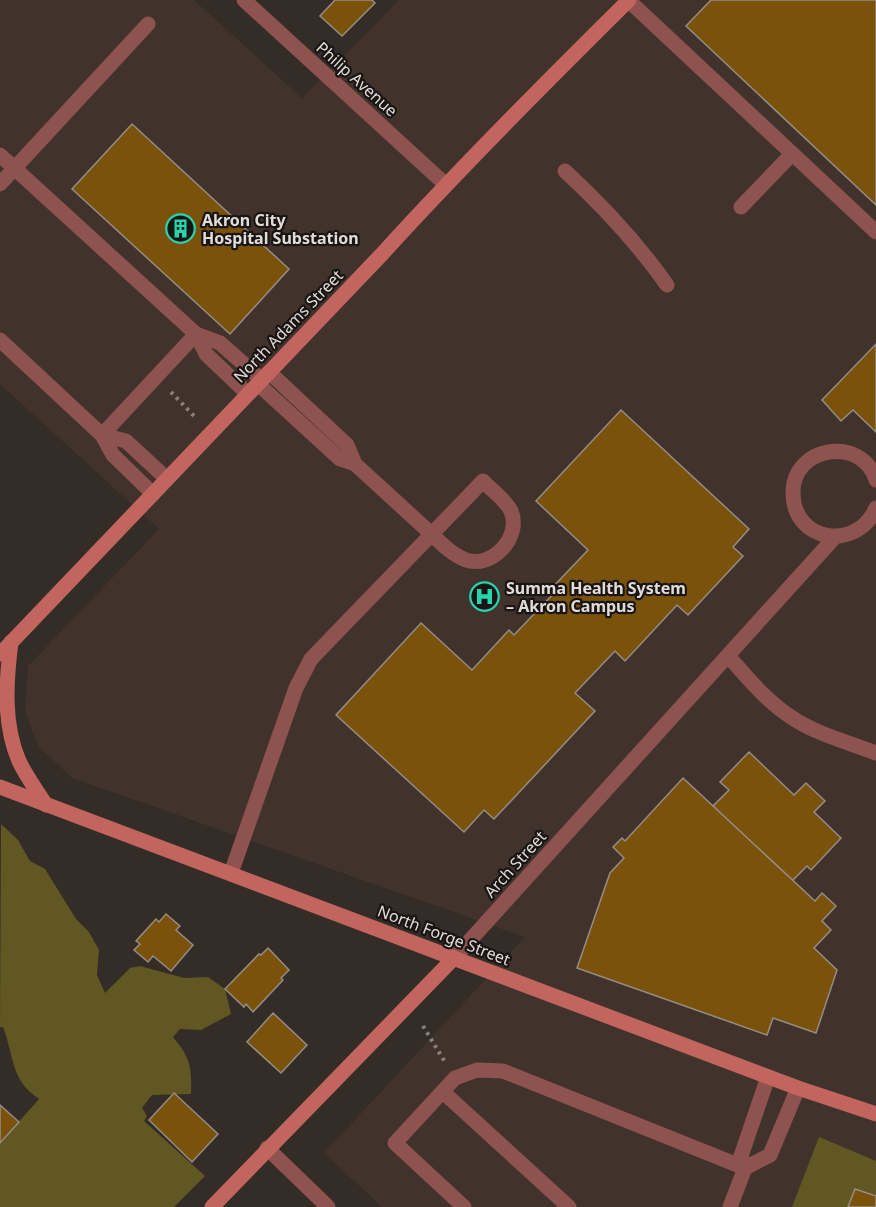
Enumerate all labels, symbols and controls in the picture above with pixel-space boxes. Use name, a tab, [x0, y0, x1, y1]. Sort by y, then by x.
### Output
street label: Philip Avenue	[312, 37, 402, 121]
place label: Akron City Hospital Substation	[202, 209, 359, 249]
building icon: Akron City Hospital Substation	[165, 213, 197, 245]
street label: North Adams Street	[228, 265, 348, 387]
place label: Summa Health System – Akron Campus	[506, 577, 686, 617]
hospital icon: Summa Health System – Akron Campus	[469, 581, 501, 613]
street label: Arch Street	[479, 826, 551, 902]
street label: North Forge Street	[375, 900, 514, 971]

